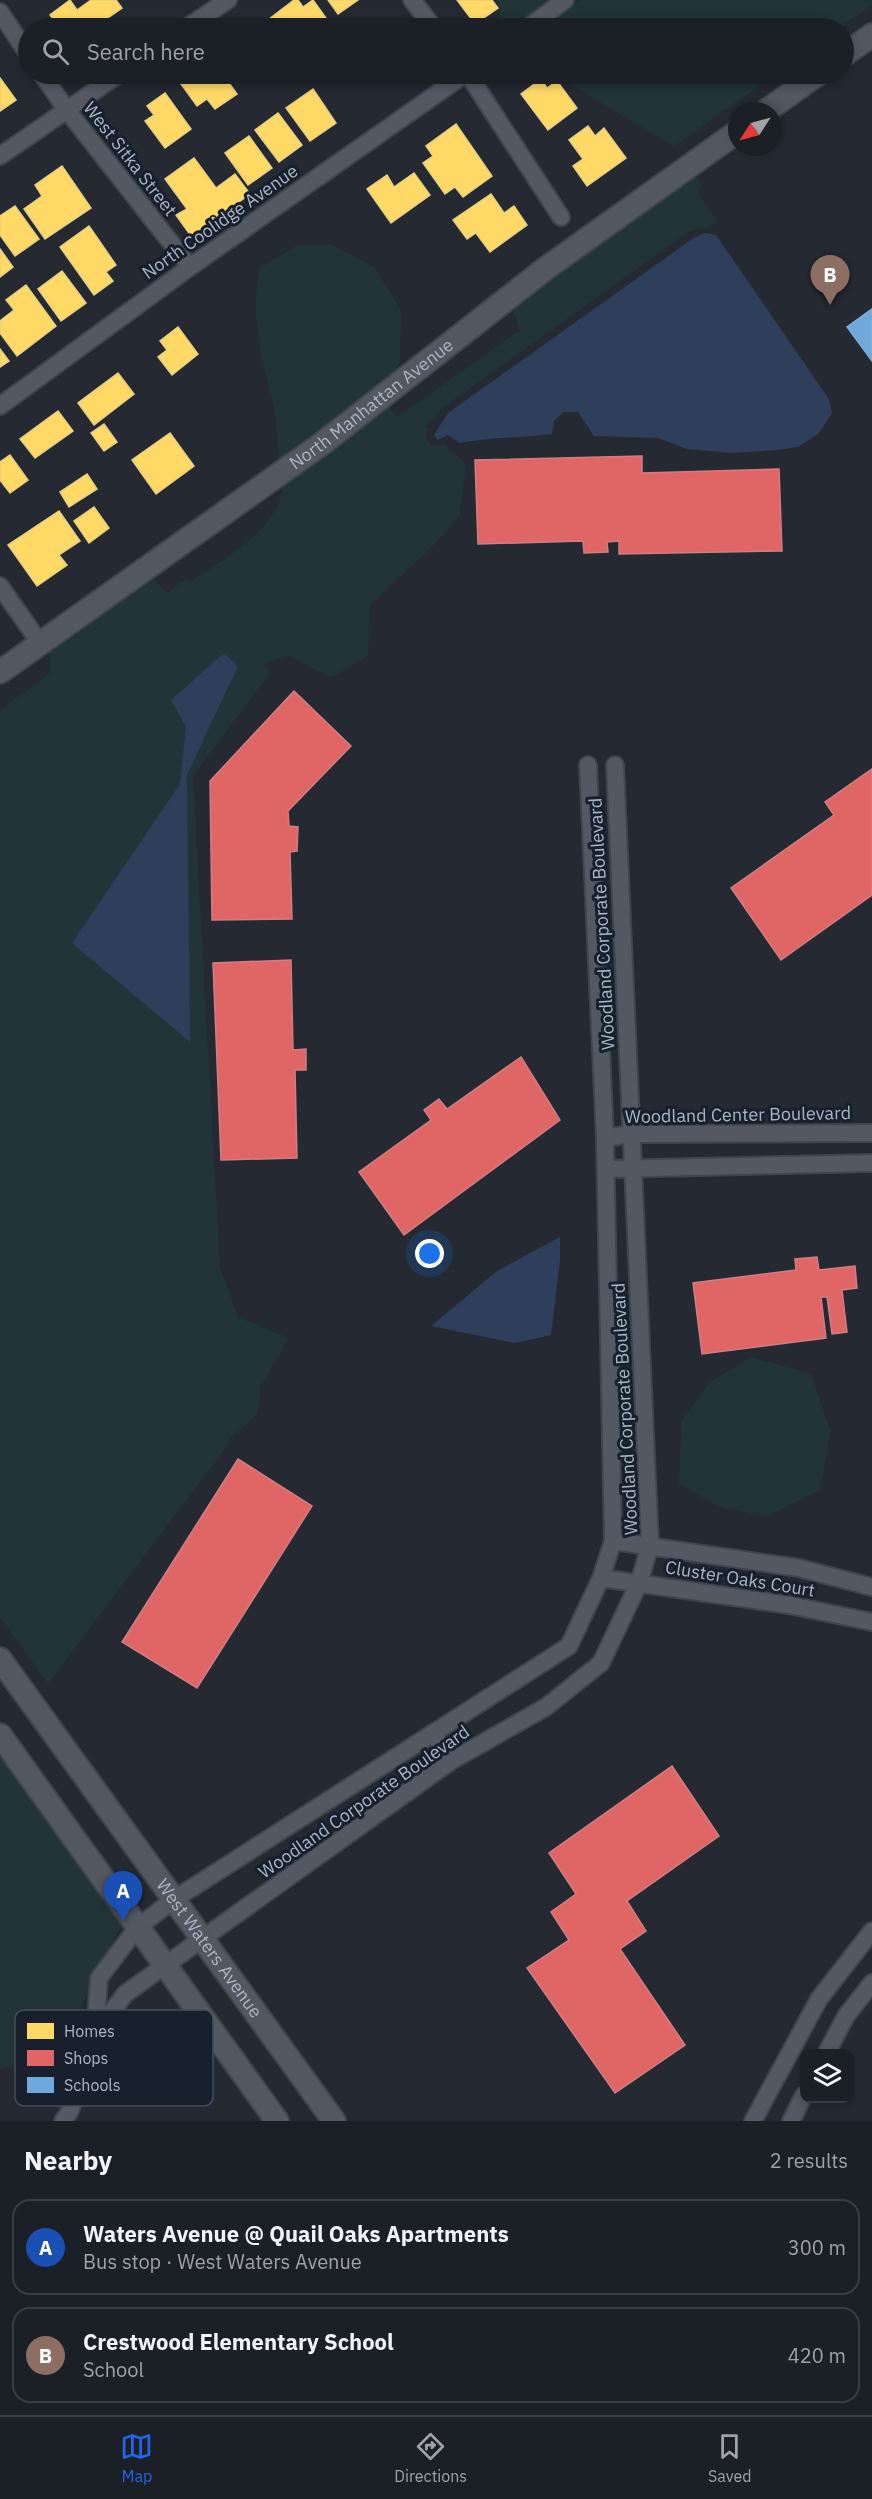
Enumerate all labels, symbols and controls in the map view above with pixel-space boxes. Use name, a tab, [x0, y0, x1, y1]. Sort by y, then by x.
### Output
search box	[18, 18, 854, 84]
icon: search	[39, 35, 72, 68]
text: Search here	[87, 37, 205, 66]
street label: West Sitka Street	[79, 97, 182, 220]
north arrow	[728, 102, 782, 156]
street label: North Coolidge Avenue	[137, 159, 302, 284]
pin: B	[810, 256, 850, 305]
street label: North Manhattan Avenue	[285, 333, 458, 474]
street label: Woodland Corporate Boulevard	[583, 797, 620, 1051]
street label: Woodland Center Boulevard	[625, 1101, 851, 1128]
your location	[415, 1239, 444, 1268]
street label: Woodland Corporate Boulevard	[606, 1282, 643, 1536]
street label: Cluster Oaks Court	[664, 1555, 816, 1602]
street label: Woodland Corporate Boulevard	[254, 1720, 474, 1883]
pin: A	[104, 1872, 142, 1921]
street label: West Waters Avenue	[152, 1874, 268, 2022]
legend	[15, 2010, 213, 2106]
text: Homes	[64, 2021, 115, 2041]
text: Shops	[64, 2048, 108, 2068]
map controls	[800, 2049, 854, 2103]
button: layers	[800, 2049, 854, 2103]
text: Schools	[64, 2075, 121, 2095]
text: Nearby	[24, 2143, 112, 2177]
text: 2 results	[770, 2147, 848, 2174]
text: Waters Avenue @ Quail Oaks Apartments	[83, 2219, 509, 2248]
text: A	[39, 2234, 52, 2261]
text: 300 m	[788, 2234, 846, 2261]
text: Bus stop · West Waters Avenue	[83, 2248, 362, 2275]
text: Crestwood Elementary School	[83, 2327, 394, 2356]
text: B	[39, 2342, 52, 2369]
text: 420 m	[788, 2342, 846, 2369]
text: School	[83, 2356, 144, 2383]
tab: Map	[120, 2430, 153, 2486]
tab: Directions	[394, 2430, 467, 2486]
tab: Saved	[708, 2430, 752, 2486]

